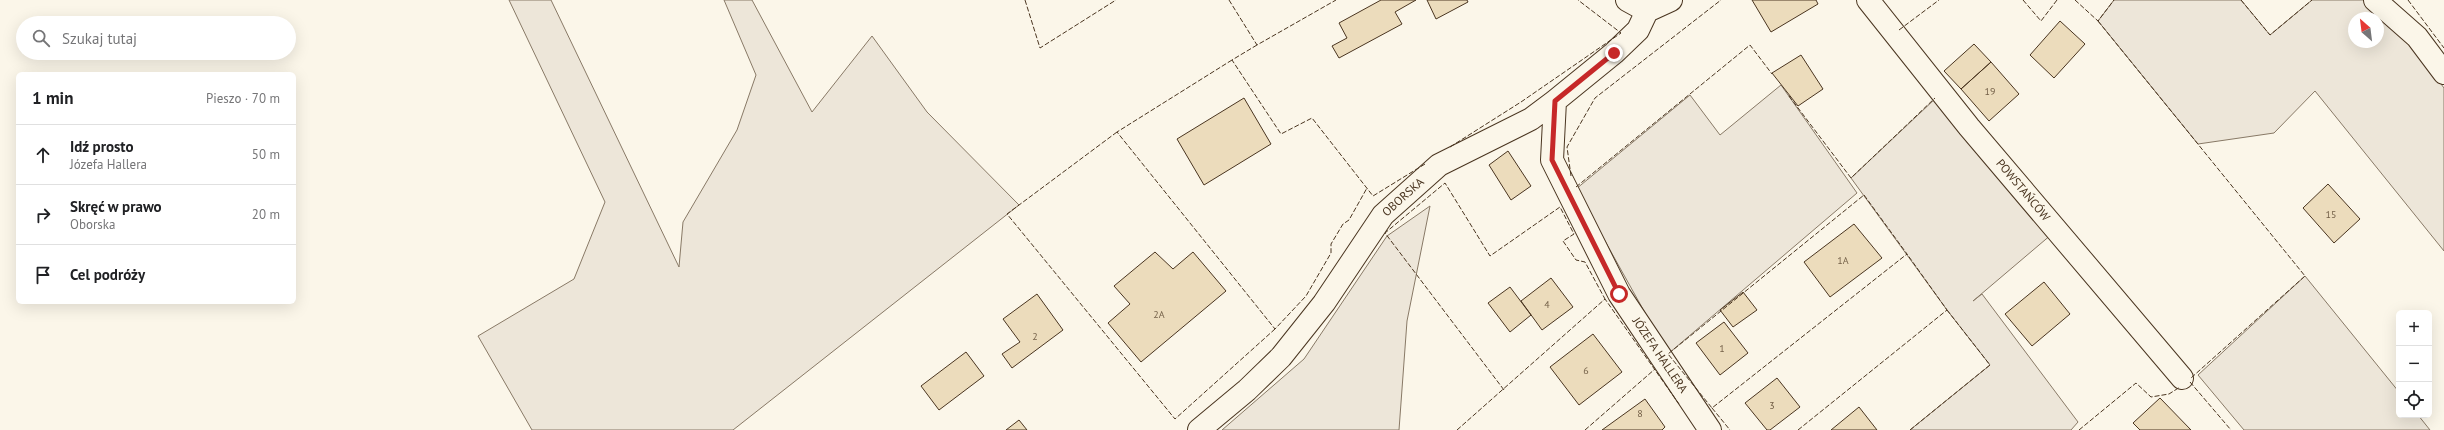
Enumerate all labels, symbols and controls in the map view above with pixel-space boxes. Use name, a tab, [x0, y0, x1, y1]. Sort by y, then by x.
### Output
north arrow	[2348, 12, 2384, 48]
search box	[16, 16, 296, 60]
icon: search	[30, 27, 52, 49]
text: Szukaj tutaj	[62, 29, 137, 48]
route end	[1605, 44, 1623, 62]
house number: 19	[1985, 85, 1995, 98]
text: 1 min	[32, 87, 73, 109]
text: Pieszo · 70 m	[206, 90, 280, 107]
text: Idź prosto	[70, 137, 134, 156]
icon: ahead	[32, 144, 54, 166]
text: 50 m	[252, 146, 280, 163]
text: Józefa Hallera	[70, 156, 147, 173]
street label: POWSTAŃCÓW	[1993, 156, 2054, 224]
street label: OBORSKA	[1379, 174, 1427, 219]
text: Skręć w prawo	[70, 197, 162, 216]
icon: right	[32, 204, 54, 226]
text: 20 m	[252, 206, 280, 223]
house number: 15	[2326, 208, 2336, 221]
text: Oborska	[70, 216, 115, 233]
house number: 1A	[1837, 254, 1849, 267]
icon: arrive	[32, 264, 54, 286]
text: Cel podróży	[70, 265, 145, 284]
route start	[1610, 285, 1628, 303]
house number: 4	[1544, 298, 1550, 311]
house number: 2A	[1153, 308, 1165, 321]
map controls	[2396, 310, 2432, 418]
button: +	[2396, 310, 2432, 346]
street label: JÓZEFA HALLERA	[1629, 313, 1691, 395]
house number: 2	[1032, 330, 1038, 343]
house number: 1	[1719, 342, 1725, 355]
button: −	[2396, 346, 2432, 382]
house number: 6	[1583, 364, 1589, 377]
button: locate	[2396, 382, 2432, 418]
house number: 3	[1769, 399, 1775, 412]
house number: 8	[1637, 407, 1643, 420]

